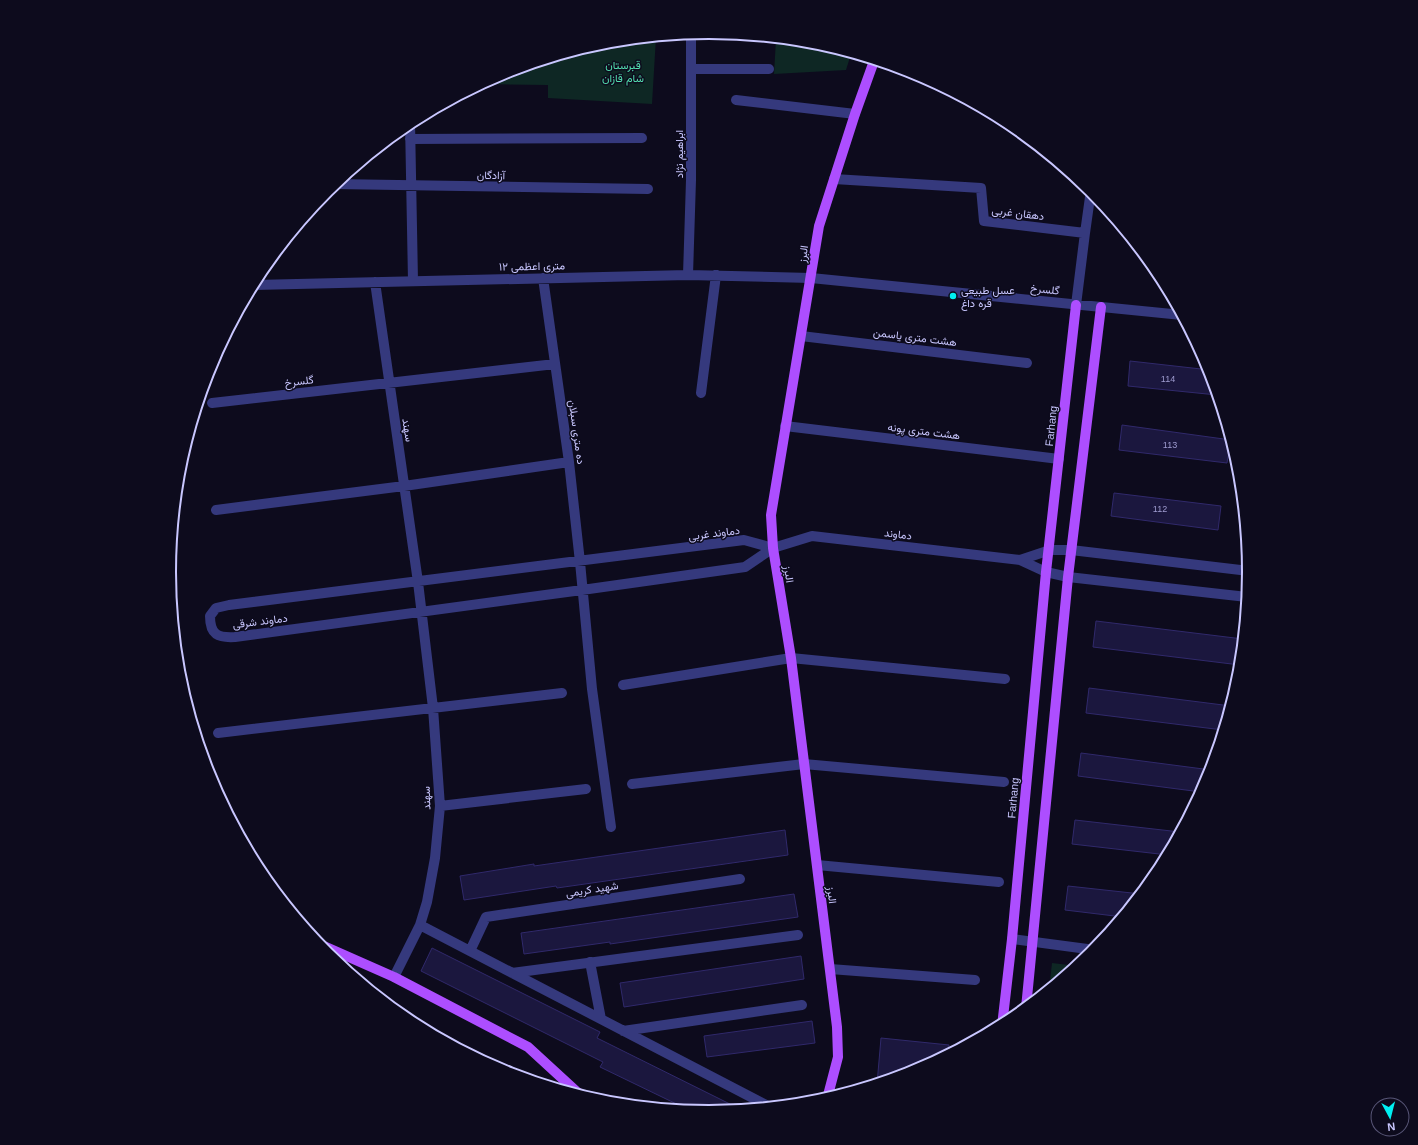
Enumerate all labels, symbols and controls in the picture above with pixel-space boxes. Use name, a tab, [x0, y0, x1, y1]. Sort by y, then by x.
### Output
park label: قبرستان شام قازان	[602, 59, 644, 86]
street label: ابراهیم نژاد	[673, 130, 687, 178]
street label: آزادگان	[477, 169, 507, 182]
street label: دهقان غربی	[991, 204, 1045, 223]
street label: البرز	[796, 245, 811, 265]
street label: ۱۲ متری اعظمی	[499, 259, 565, 274]
street label: گلسرخ	[1030, 282, 1060, 298]
place label: عسل طبیعی قره داغ	[961, 284, 1015, 311]
marker: عسل طبیعی قره داغ	[948, 291, 958, 301]
street label: هشت متری یاسمن	[872, 326, 958, 349]
street label: گلسرخ	[284, 373, 315, 391]
house number: 114	[1161, 374, 1175, 384]
street label: ده متری سبلان	[566, 399, 587, 465]
street label: Farhang	[1043, 405, 1059, 447]
street label: سهند	[399, 417, 416, 443]
street label: هشت متری پونه	[887, 421, 961, 443]
house number: 113	[1163, 440, 1177, 450]
house number: 112	[1153, 504, 1167, 514]
street label: دماوند غربی	[687, 524, 741, 543]
street label: دماوند	[883, 526, 913, 543]
street label: البرز	[781, 563, 796, 584]
street label: دماوند شرقی	[232, 612, 288, 631]
street label: Farhang	[1005, 777, 1021, 819]
street label: سهند	[420, 786, 433, 810]
street label: شهید کریمی	[565, 879, 620, 900]
street label: البرز	[824, 885, 839, 904]
north arrow	[1370, 1097, 1410, 1137]
text: N	[1386, 1120, 1396, 1133]

